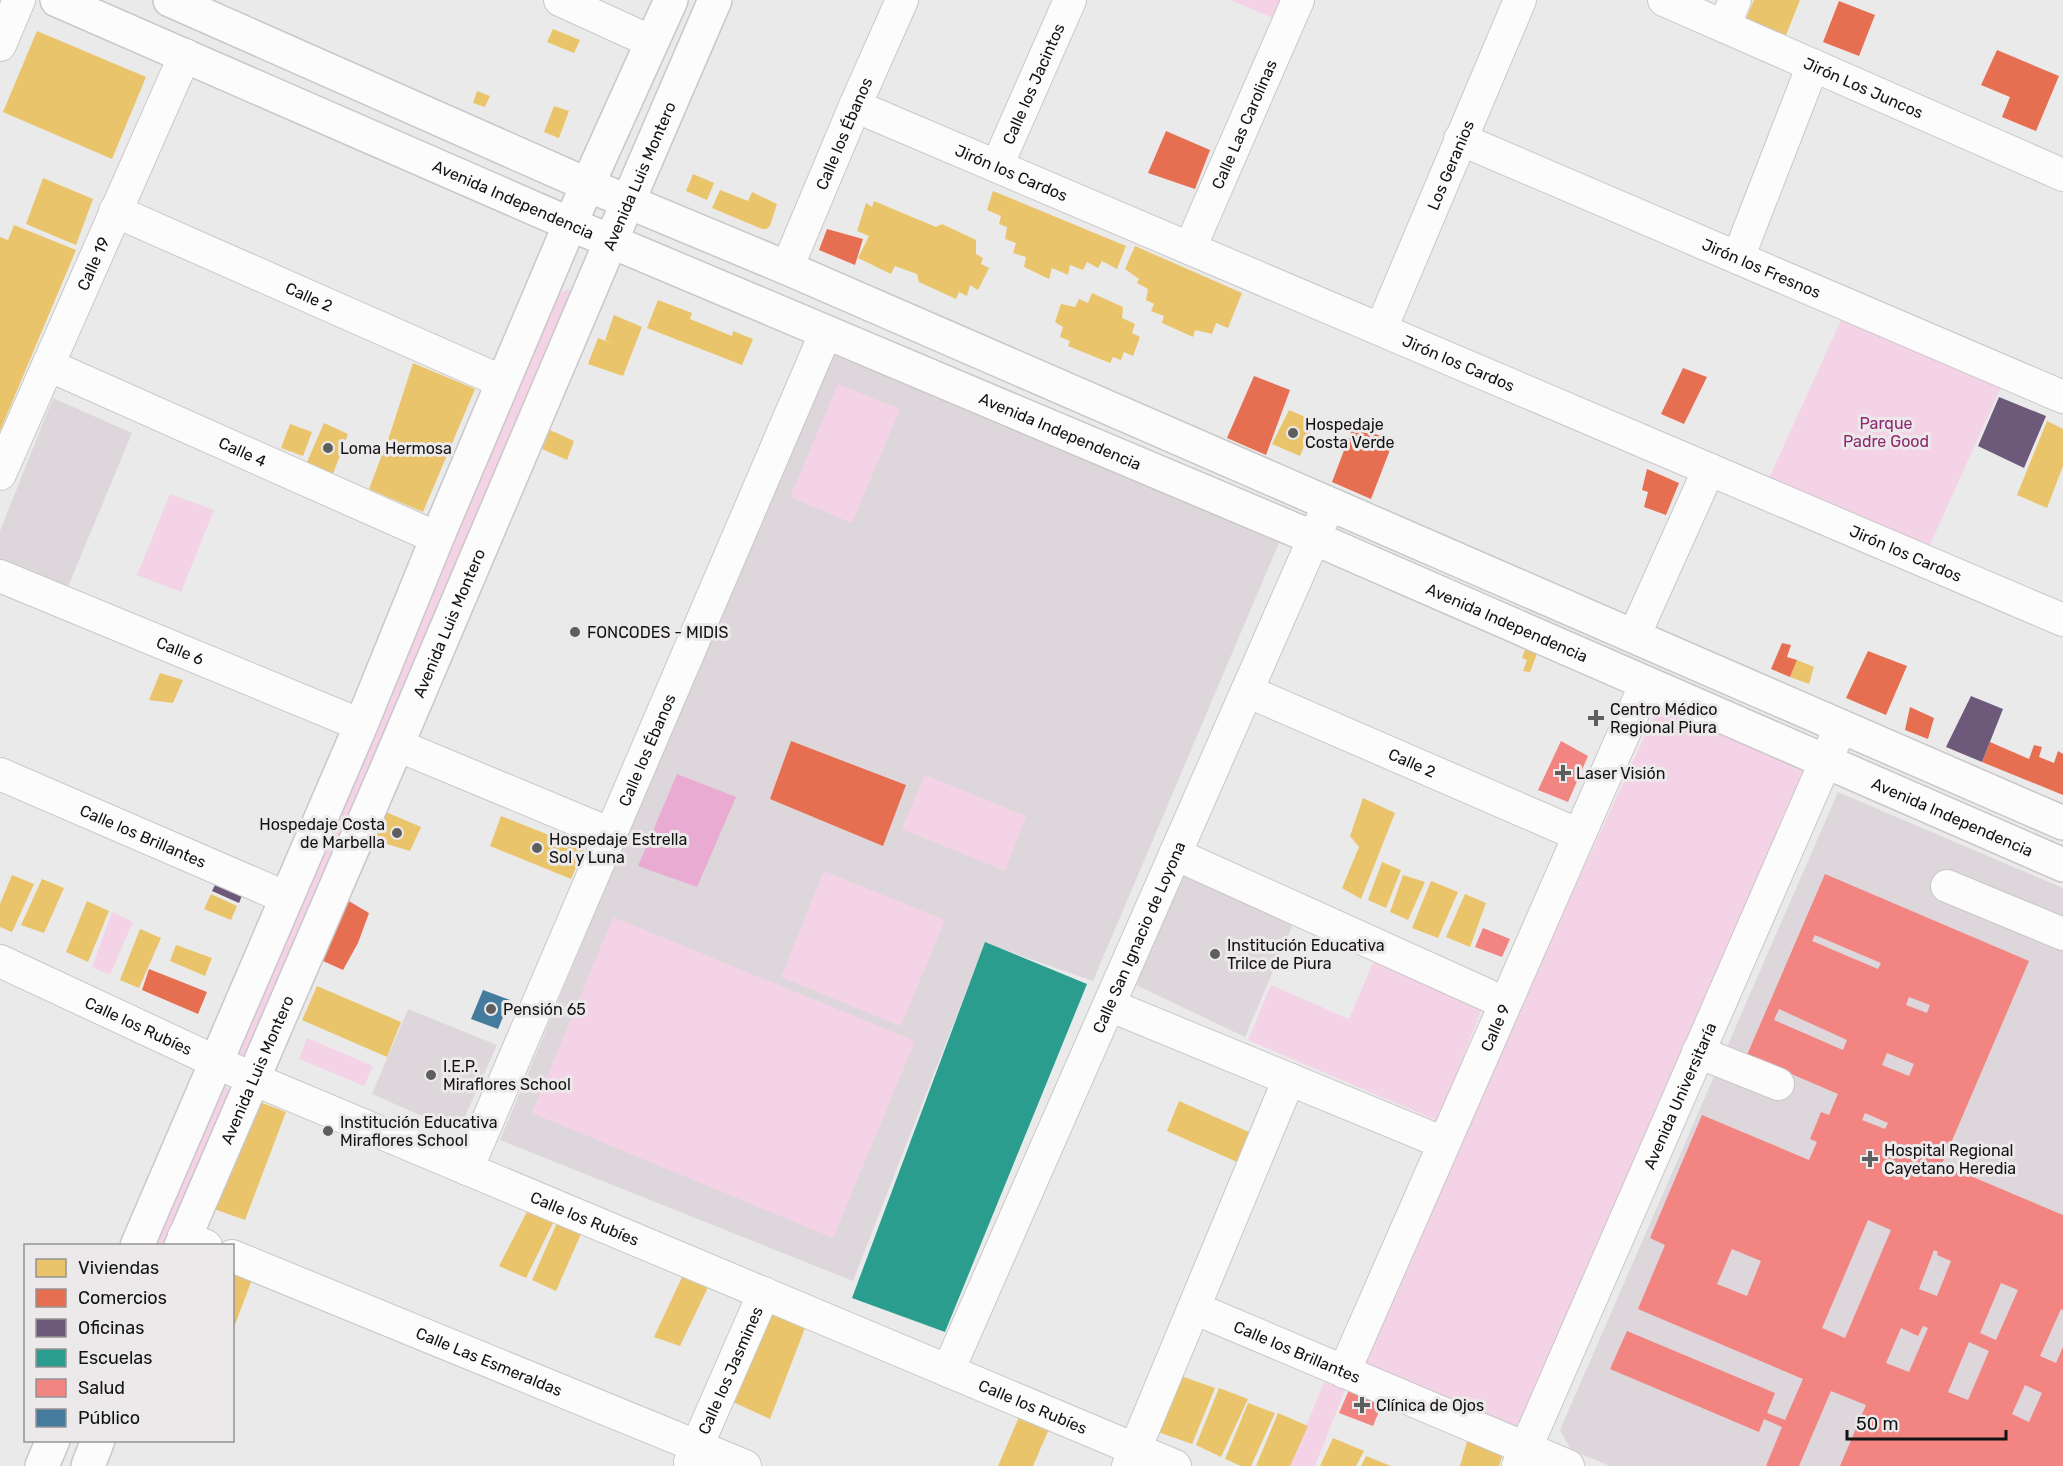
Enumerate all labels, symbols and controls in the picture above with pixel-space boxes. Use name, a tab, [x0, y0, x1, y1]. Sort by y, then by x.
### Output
street label: Calle los Jacintos	[998, 20, 1068, 147]
street label: Jirón Los Juncos	[1801, 53, 1926, 122]
street label: Calle Las Carolinas	[1207, 57, 1280, 192]
street label: Calle los Ébanos	[811, 74, 876, 193]
street label: Avenida Luis Montero	[599, 99, 679, 253]
street label: Los Geranios	[1423, 117, 1478, 213]
street label: Jirón los Cardos	[952, 140, 1070, 205]
street label: Avenida Independencia	[430, 156, 597, 243]
street label: Calle 19	[73, 234, 113, 293]
street label: Jirón los Fresnos	[1699, 234, 1824, 302]
street label: Calle 2	[282, 278, 336, 315]
street label: Jirón los Cardos	[1400, 331, 1518, 395]
street label: Avenida Independencia	[976, 388, 1144, 474]
park label: Parque Padre Good	[1843, 414, 1929, 451]
place label: Hospedaje Costa Verde	[1305, 415, 1395, 452]
marker: Hospedaje Costa Verde	[1286, 426, 1300, 440]
street label: Calle 4	[216, 433, 269, 470]
place label: Loma Hermosa	[340, 439, 452, 458]
marker: Loma Hermosa	[321, 441, 335, 455]
street label: Jirón los Cardos	[1847, 521, 1965, 585]
street label: Avenida Luis Montero	[409, 546, 489, 700]
street label: Avenida Independencia	[1423, 579, 1591, 666]
place label: FONCODES - MIDIS	[587, 623, 728, 642]
marker: FONCODES - MIDIS	[568, 625, 582, 639]
street label: Calle 6	[154, 632, 207, 669]
street label: Calle los Ébanos	[614, 691, 679, 809]
place label: Centro Médico Regional Piura	[1610, 700, 1718, 737]
marker: Centro Médico Regional Piura	[1587, 709, 1605, 727]
street label: Calle 2	[1386, 744, 1439, 781]
marker: Laser Visión	[1554, 764, 1572, 782]
place label: Laser Visión	[1576, 764, 1665, 783]
street label: Avenida Independencia	[1869, 773, 2036, 860]
street label: Calle los Brillantes	[77, 800, 209, 871]
place label: Hospedaje Costa de Marbella	[259, 815, 385, 852]
marker: Hospedaje Costa de Marbella	[390, 826, 404, 840]
place label: Hospedaje Estrella Sol y Luna	[549, 830, 687, 867]
street label: Calle San Ignacio de Loyona	[1088, 838, 1189, 1036]
marker: Hospedaje Estrella Sol y Luna	[530, 841, 544, 855]
place label: Institución Educativa Trilce de Piura	[1227, 936, 1385, 973]
marker: Institución Educativa Trilce de Piura	[1208, 947, 1222, 961]
street label: Calle los Rubíes	[82, 993, 195, 1059]
street label: Avenida Luis Montero	[217, 993, 297, 1147]
place label: Pensión 65	[503, 1000, 586, 1019]
street label: Calle 9	[1476, 1001, 1514, 1054]
marker: Pensión 65	[484, 1002, 498, 1016]
street label: Avenida Universitaría	[1639, 1020, 1720, 1172]
place label: I.E.P. Miraflores School	[443, 1057, 571, 1094]
marker: I.E.P. Miraflores School	[424, 1068, 438, 1082]
place label: Institución Educativa Miraflores School	[340, 1113, 498, 1150]
marker: Institución Educativa Miraflores School	[321, 1124, 335, 1138]
place label: Hospital Regional Cayetano Heredia	[1884, 1141, 2016, 1178]
marker: Hospital Regional Cayetano Heredia	[1861, 1150, 1879, 1168]
street label: Calle los Rubíes	[528, 1187, 642, 1249]
legend	[24, 1244, 234, 1442]
text: Viviendas	[78, 1257, 159, 1279]
text: Comercios	[78, 1287, 167, 1309]
street label: Calle los Jasmines	[694, 1304, 766, 1437]
street label: Calle los Brillantes	[1231, 1316, 1363, 1387]
text: Oficinas	[78, 1317, 144, 1339]
street label: Calle Las Esmeraldas	[413, 1323, 565, 1400]
text: Escuelas	[78, 1347, 152, 1369]
street label: Calle los Rubíes	[976, 1375, 1090, 1438]
text: Salud	[78, 1377, 125, 1399]
marker: Clínica de Ojos	[1353, 1396, 1371, 1414]
place label: Clínica de Ojos	[1376, 1396, 1484, 1415]
scale bar	[1847, 1403, 2006, 1441]
text: Público	[78, 1407, 140, 1429]
text: 50 m	[1856, 1413, 1899, 1435]

